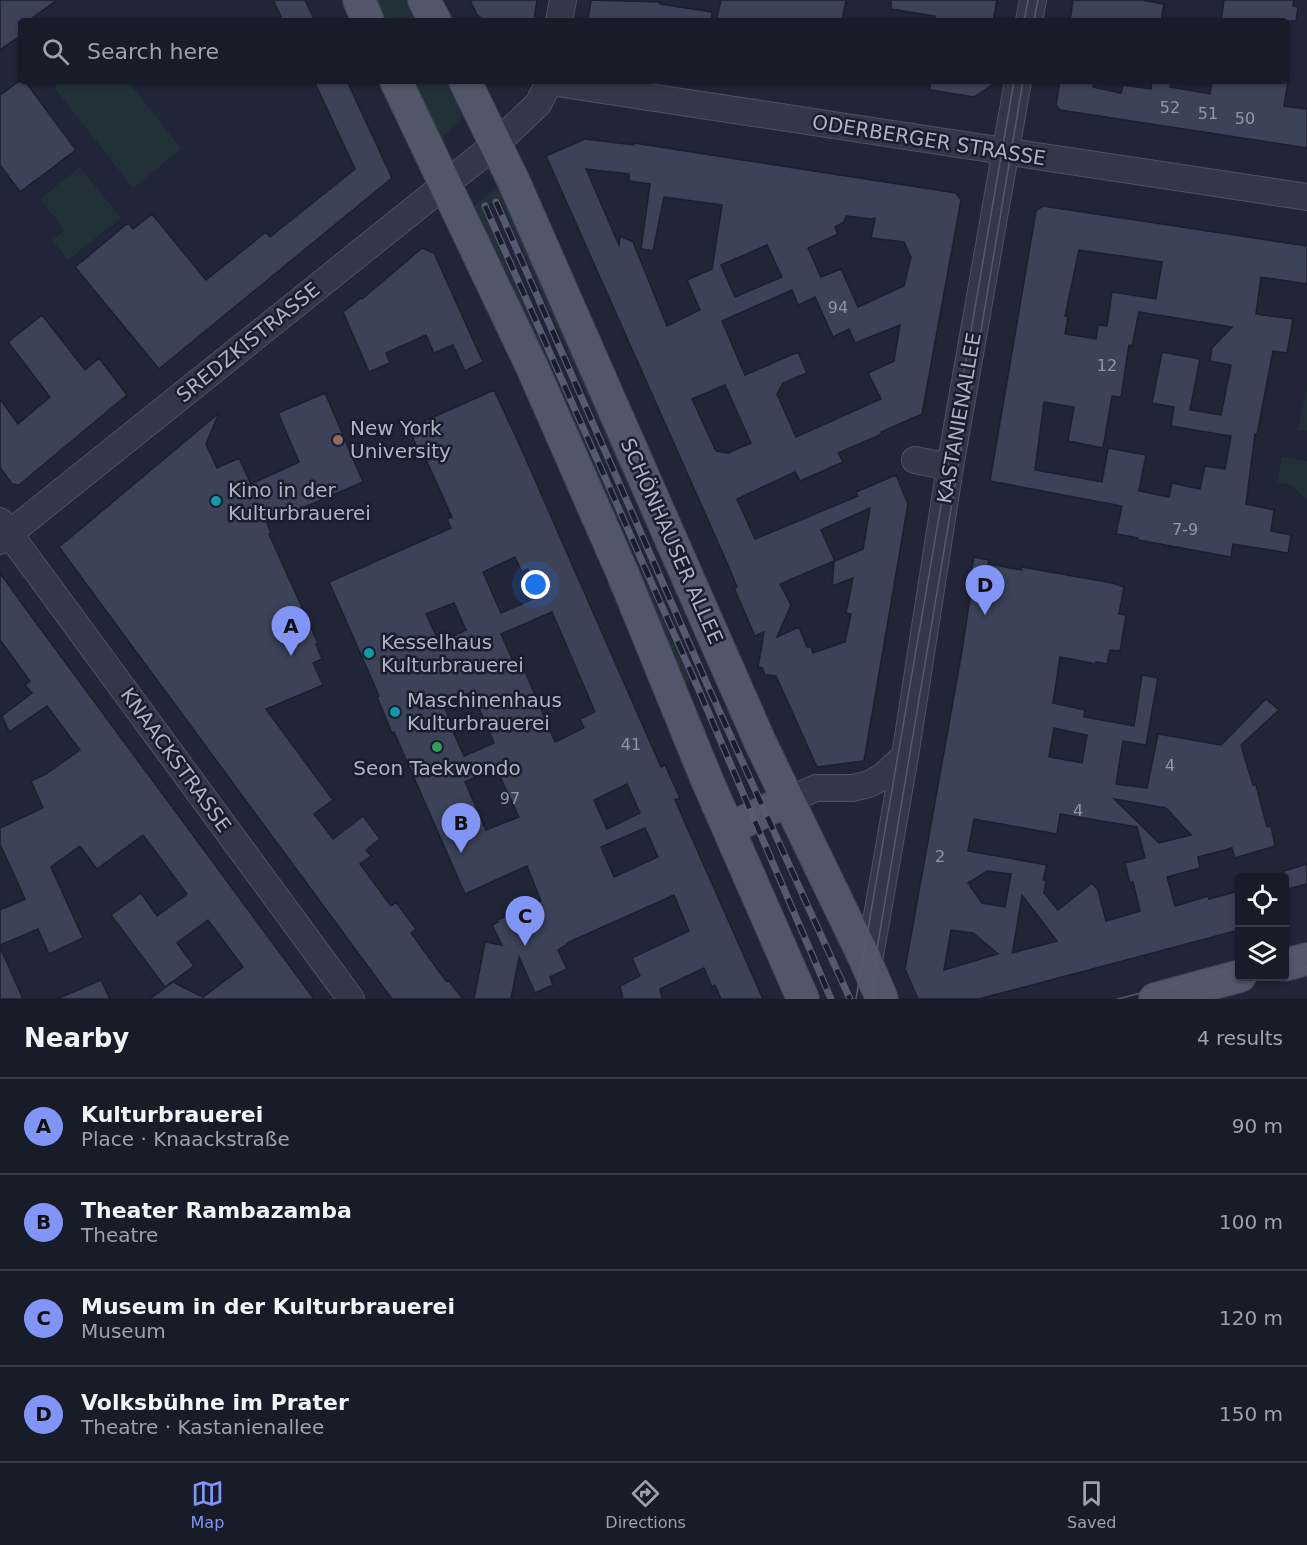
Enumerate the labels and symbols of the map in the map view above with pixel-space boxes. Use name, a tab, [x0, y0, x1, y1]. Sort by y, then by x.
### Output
house number: 52	[1160, 98, 1180, 117]
house number: 51	[1198, 104, 1218, 123]
house number: 50	[1235, 109, 1255, 128]
street label: ODERBERGER STRASSE	[811, 110, 1047, 170]
street label: SREDZKISTRASSE	[172, 277, 324, 407]
house number: 94	[828, 298, 848, 317]
street label: KASTANIENALLEE	[932, 331, 986, 505]
house number: 12	[1097, 356, 1117, 375]
place label: New York University	[350, 416, 451, 463]
marker: New York University	[331, 433, 345, 447]
street label: SCHÖNHAUSER ALLEE	[616, 434, 728, 648]
place label: Kino in der Kulturbrauerei	[228, 478, 371, 525]
marker: Kino in der Kulturbrauerei	[209, 494, 223, 508]
house number: 7-9	[1172, 520, 1198, 539]
pin: D	[966, 566, 1004, 615]
your location	[521, 570, 550, 599]
pin: A	[272, 606, 310, 656]
place label: Kesselhaus Kulturbrauerei	[381, 630, 524, 677]
marker: Kesselhaus Kulturbrauerei	[362, 646, 376, 660]
street label: KNAACKSTRASSE	[116, 683, 236, 837]
place label: Maschinenhaus Kulturbrauerei	[407, 688, 562, 735]
marker: Maschinenhaus Kulturbrauerei	[388, 705, 402, 719]
house number: 41	[621, 735, 641, 754]
marker: Seon Taekwondo	[430, 740, 444, 754]
place label: Seon Taekwondo	[353, 756, 521, 780]
house number: 4	[1165, 756, 1175, 775]
house number: 97	[500, 789, 520, 808]
house number: 4	[1073, 801, 1083, 820]
pin: B	[442, 804, 480, 853]
house number: 2	[935, 847, 945, 866]
pin: C	[506, 896, 544, 946]

